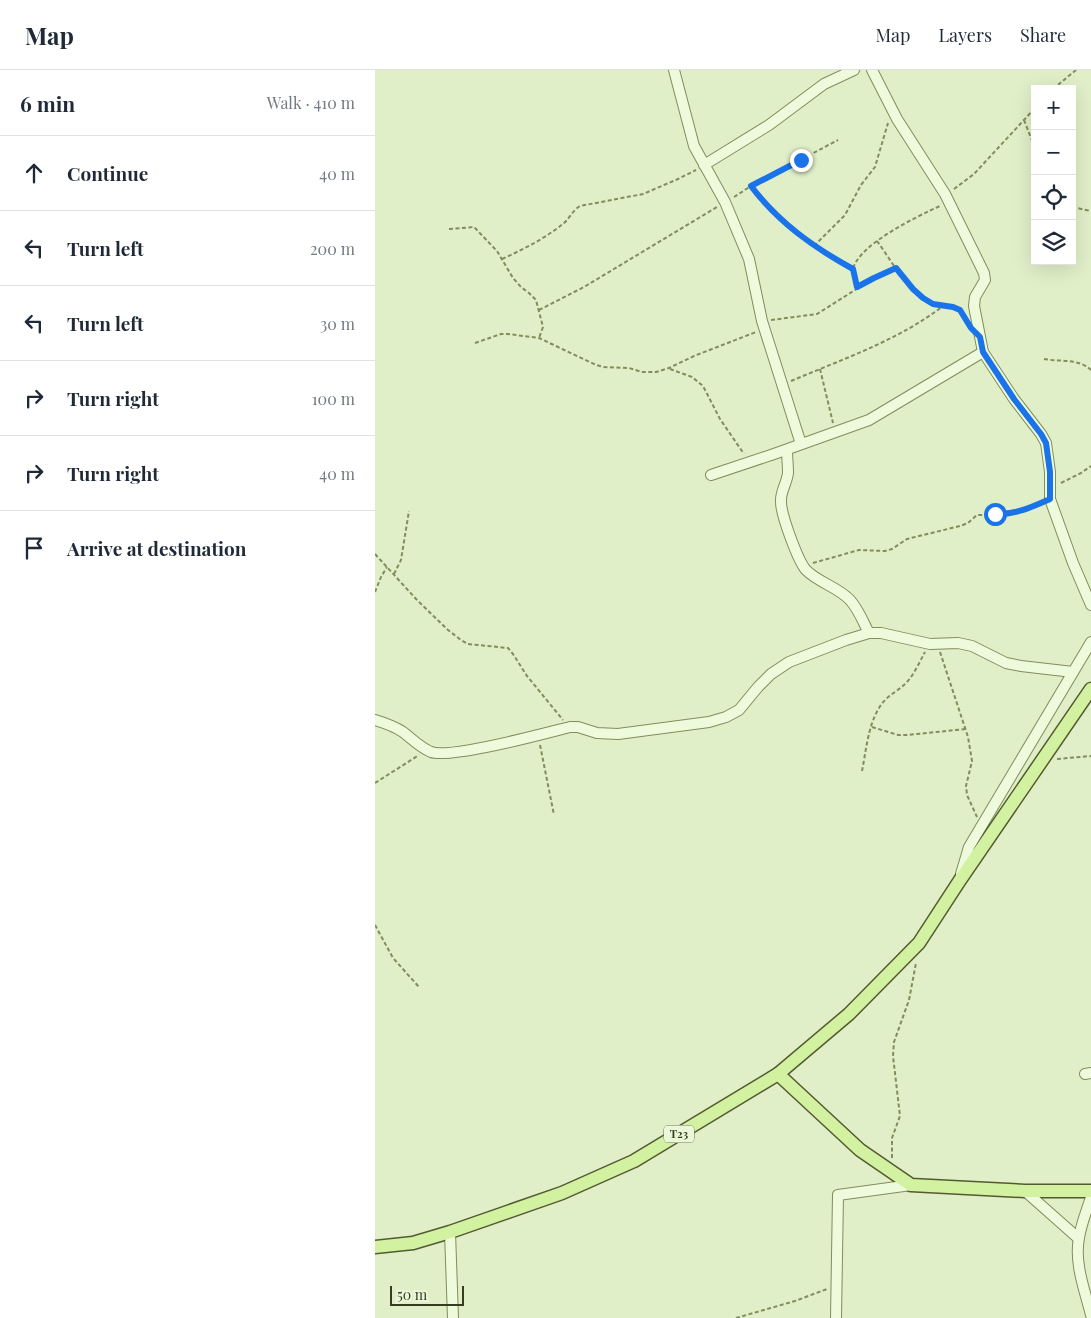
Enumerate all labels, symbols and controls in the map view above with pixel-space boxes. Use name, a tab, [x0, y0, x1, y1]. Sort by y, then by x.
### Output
text: Map	[25, 19, 74, 51]
text: Map	[875, 23, 910, 47]
text: Layers	[938, 23, 992, 47]
text: Share	[1020, 23, 1066, 47]
map controls	[1031, 85, 1076, 265]
button: +	[1031, 85, 1076, 130]
text: 6 min	[20, 89, 75, 117]
text: Walk · 410 m	[267, 92, 355, 113]
button: −	[1031, 130, 1076, 175]
route end	[790, 149, 813, 172]
icon: ahead	[20, 159, 48, 187]
text: Continue	[67, 160, 148, 186]
text: 40 m	[319, 163, 355, 184]
button: locate	[1031, 175, 1076, 220]
button: layers	[1031, 220, 1076, 265]
icon: left	[20, 234, 48, 262]
text: Turn left	[67, 235, 144, 261]
text: 200 m	[310, 238, 355, 259]
icon: left	[20, 309, 48, 337]
text: Turn left	[67, 310, 144, 336]
text: 30 m	[320, 313, 355, 334]
icon: right	[20, 384, 48, 412]
text: Turn right	[67, 385, 159, 411]
text: 100 m	[312, 388, 355, 409]
icon: right	[20, 459, 48, 487]
text: Turn right	[67, 460, 159, 486]
text: 40 m	[319, 463, 355, 484]
route start	[984, 503, 1007, 526]
icon: arrive	[20, 534, 48, 562]
text: Arrive at destination	[67, 535, 247, 561]
road number: T23	[664, 1126, 694, 1142]
scale bar	[390, 1283, 464, 1306]
text: 50 m	[397, 1285, 427, 1304]

